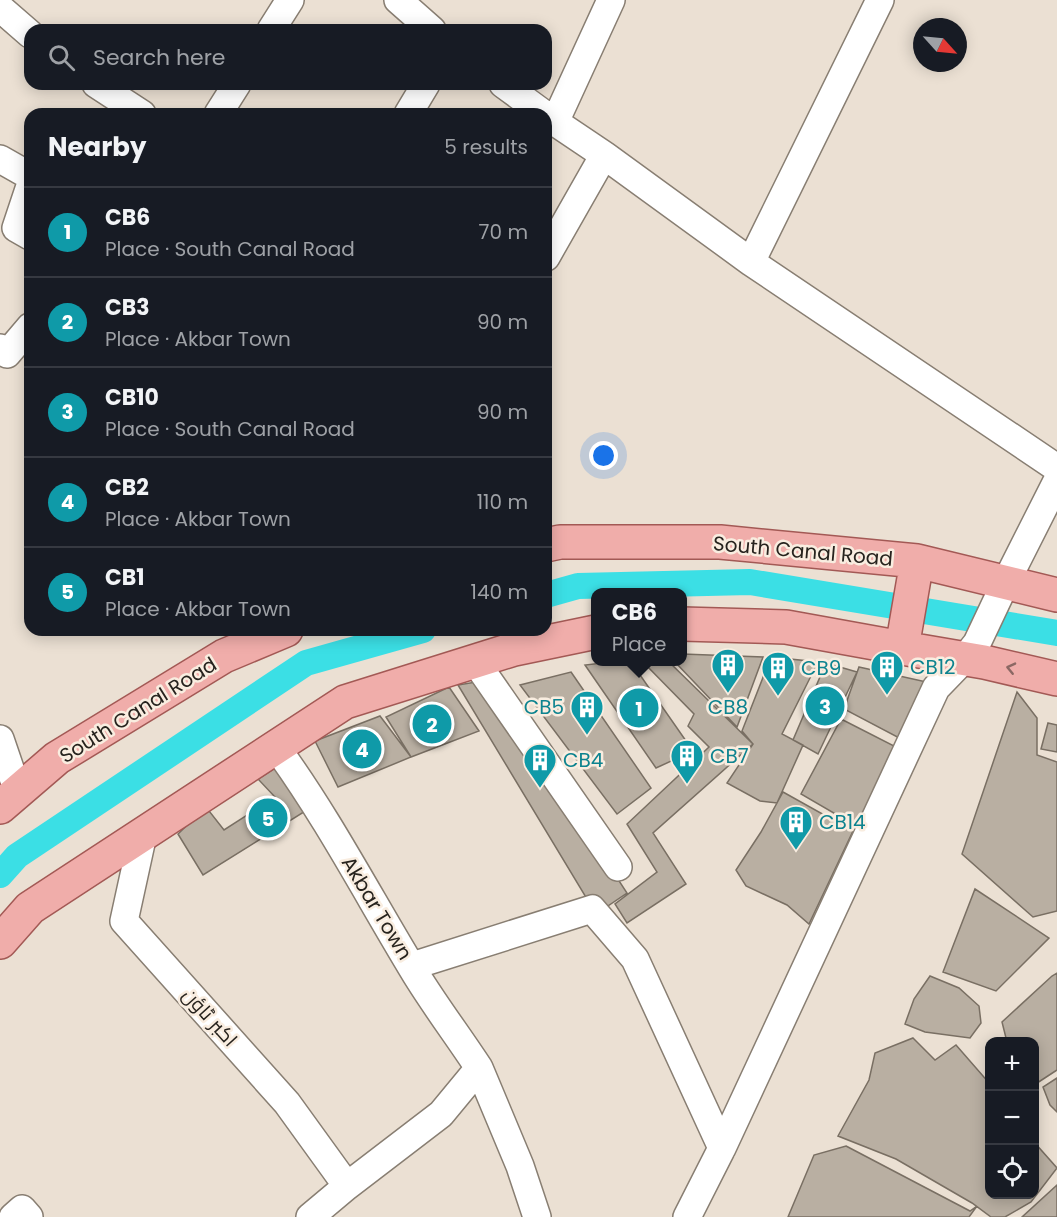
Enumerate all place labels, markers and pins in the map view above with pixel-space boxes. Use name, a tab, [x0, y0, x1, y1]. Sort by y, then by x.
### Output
building icon: CB8	[710, 647, 746, 694]
building icon: CB12	[869, 649, 905, 696]
building icon: CB9	[760, 650, 796, 697]
place label: CB12	[910, 653, 956, 681]
place label: CB9	[801, 654, 841, 682]
pin: 3	[806, 684, 844, 728]
pin: 1	[620, 686, 658, 730]
building icon: CB5	[569, 689, 605, 736]
place label: CB5	[524, 693, 564, 721]
place label: CB8	[708, 693, 748, 721]
pin: 2	[412, 702, 452, 746]
pin: 4	[342, 726, 382, 771]
building icon: CB7	[669, 738, 705, 785]
building icon: CB4	[522, 742, 558, 789]
place label: CB7	[710, 742, 749, 770]
place label: CB4	[563, 746, 603, 774]
pin: 5	[248, 796, 288, 840]
building icon: CB14	[778, 804, 814, 851]
place label: CB14	[819, 808, 866, 836]

